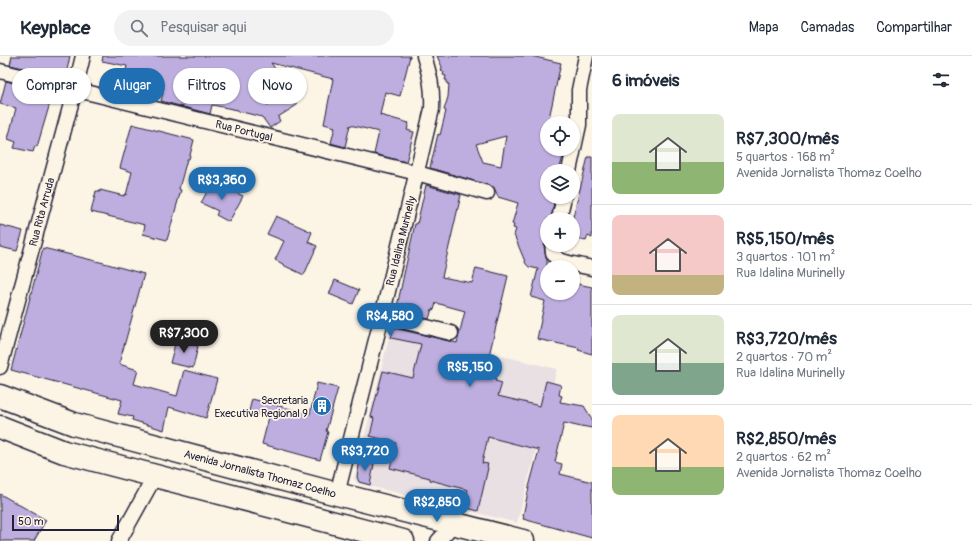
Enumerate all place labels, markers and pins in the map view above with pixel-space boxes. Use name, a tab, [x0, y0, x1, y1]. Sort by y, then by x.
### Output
pin: R$3,360	[185, 167, 259, 201]
pin: R$4,580	[353, 303, 427, 337]
pin: R$7,300	[147, 320, 221, 354]
pin: R$5,150	[433, 354, 507, 388]
place label: Secretaria Executiva Regional 9	[215, 394, 308, 420]
building icon: Secretaria Executiva Regional 9	[311, 395, 333, 417]
pin: R$3,720	[328, 438, 402, 472]
pin: R$2,850	[400, 489, 474, 523]

